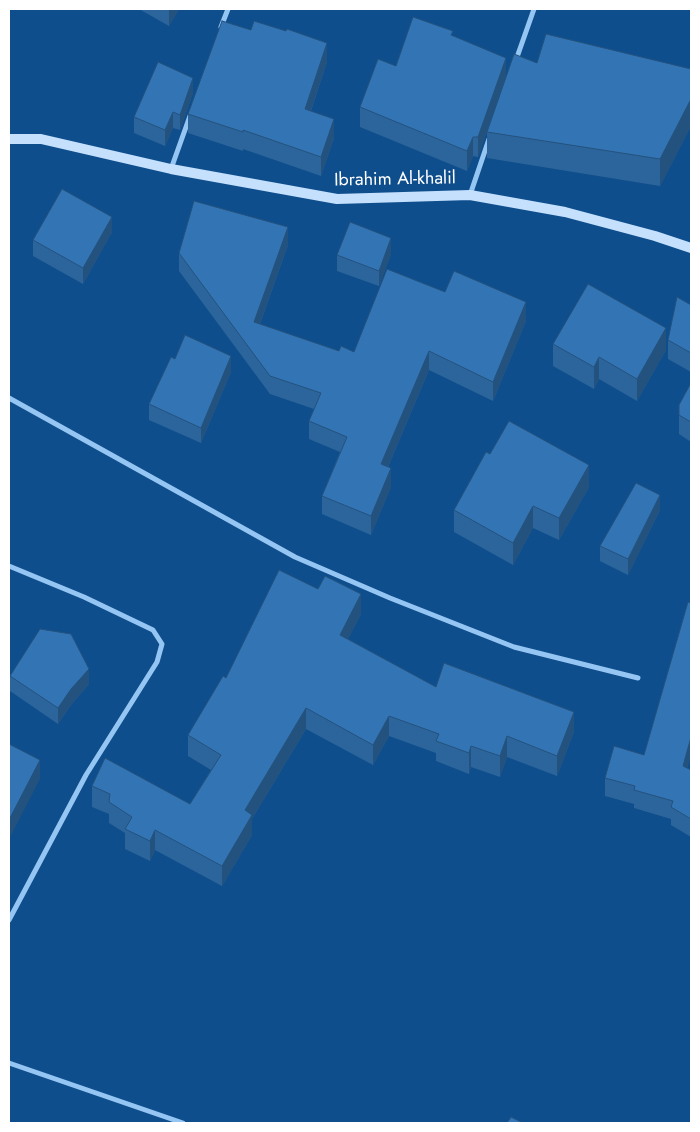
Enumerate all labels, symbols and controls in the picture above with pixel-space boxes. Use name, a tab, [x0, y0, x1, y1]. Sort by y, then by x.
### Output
street label: Ibrahim Al-khalil	[334, 168, 456, 192]

